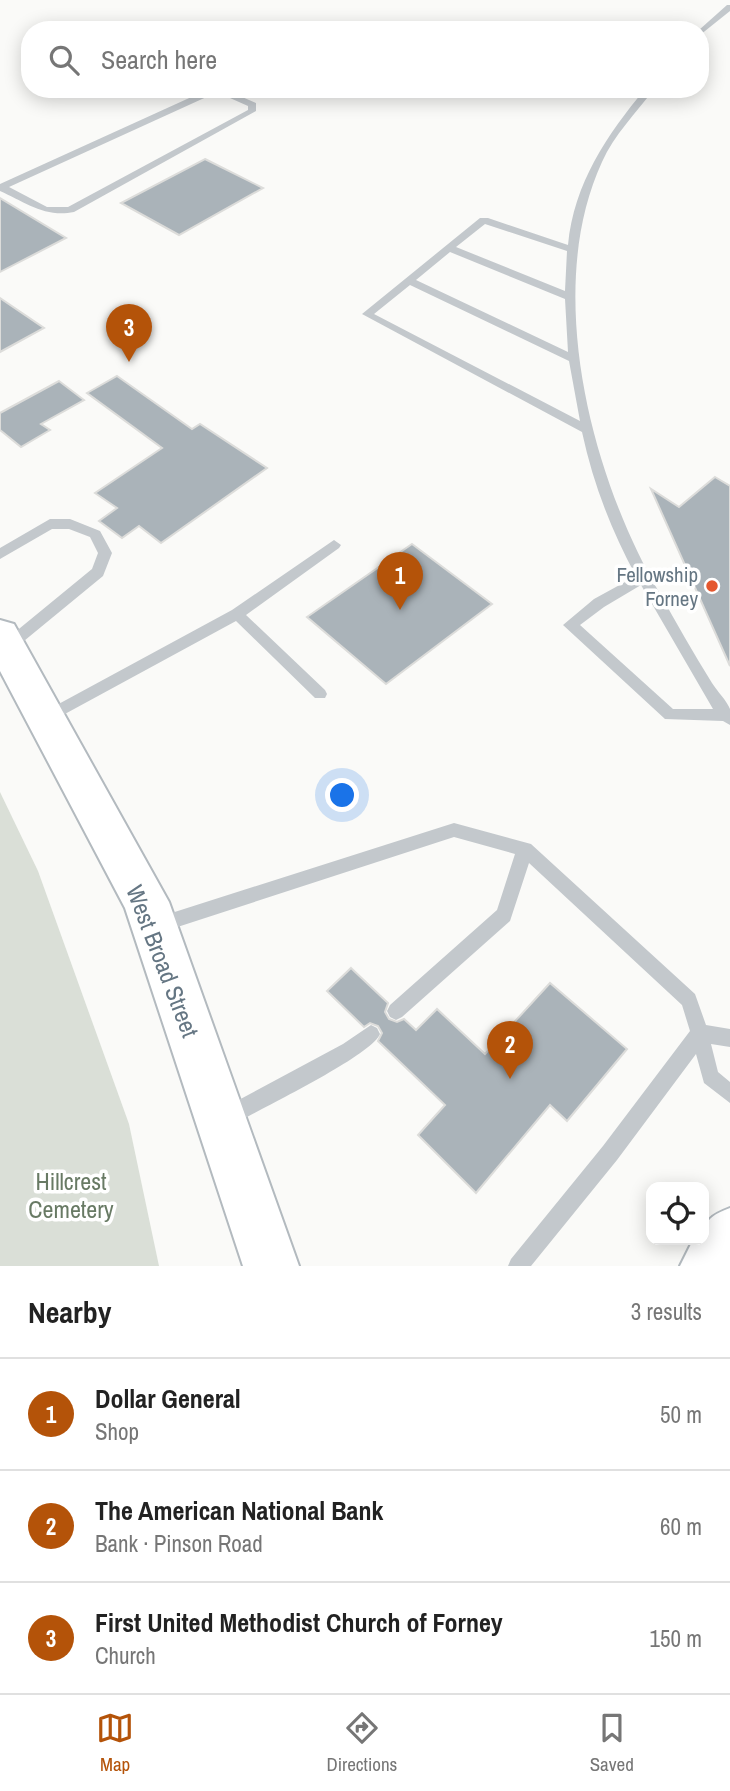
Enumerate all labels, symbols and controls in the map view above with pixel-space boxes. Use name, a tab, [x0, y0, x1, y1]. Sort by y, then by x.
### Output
search box	[21, 21, 709, 98]
icon: search	[45, 41, 83, 79]
text: Search here	[101, 42, 217, 77]
pin: 3	[106, 304, 152, 362]
pin: 1	[377, 552, 423, 610]
place label: Fellowship Forney	[617, 560, 698, 613]
marker: Fellowship Forney	[704, 578, 720, 594]
your location	[325, 778, 359, 812]
street label: West Broad Street	[119, 880, 207, 1042]
pin: 2	[487, 1021, 533, 1079]
park label: Hillcrest Cemetery	[28, 1165, 114, 1225]
map controls	[646, 1182, 709, 1245]
button: locate	[646, 1182, 709, 1245]
text: Nearby	[28, 1292, 111, 1332]
text: 3 results	[631, 1296, 702, 1327]
text: Dollar General	[95, 1381, 241, 1416]
text: 1	[46, 1399, 56, 1430]
text: 50 m	[660, 1399, 702, 1430]
text: Shop	[95, 1416, 139, 1447]
text: The American National Bank	[95, 1493, 383, 1528]
text: 2	[46, 1511, 56, 1542]
text: 60 m	[660, 1511, 702, 1542]
text: Bank · Pinson Road	[95, 1528, 263, 1559]
text: First United Methodist Church of Forney	[95, 1605, 503, 1640]
text: 3	[46, 1623, 56, 1654]
text: 150 m	[650, 1623, 702, 1654]
text: Church	[95, 1640, 156, 1671]
tab: Map	[96, 1709, 134, 1777]
tab: Directions	[326, 1709, 397, 1777]
tab: Saved	[590, 1709, 634, 1777]

